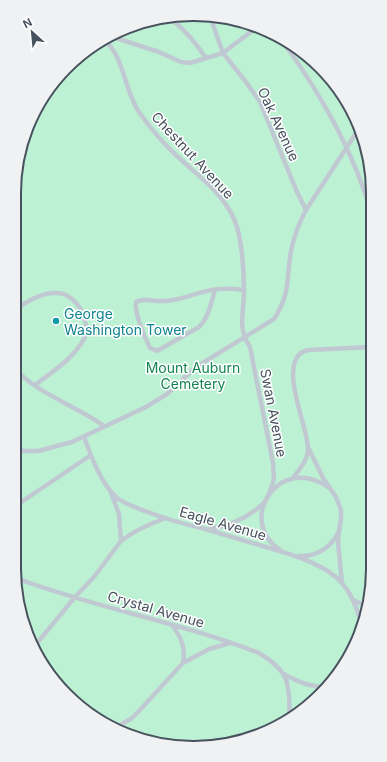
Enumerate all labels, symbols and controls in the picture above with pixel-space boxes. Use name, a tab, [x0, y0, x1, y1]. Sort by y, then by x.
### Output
north arrow	[12, 12, 52, 52]
text: N	[21, 15, 34, 31]
street label: Oak Avenue	[255, 84, 303, 164]
street label: Chestnut Avenue	[148, 108, 238, 202]
place label: George Washington Tower	[64, 305, 187, 338]
marker: George Washington Tower	[51, 316, 61, 326]
park label: Mount Auburn Cemetery	[146, 359, 240, 392]
street label: Swan Avenue	[257, 367, 291, 459]
street label: Eagle Avenue	[178, 502, 268, 544]
street label: Crystal Avenue	[106, 587, 206, 631]

